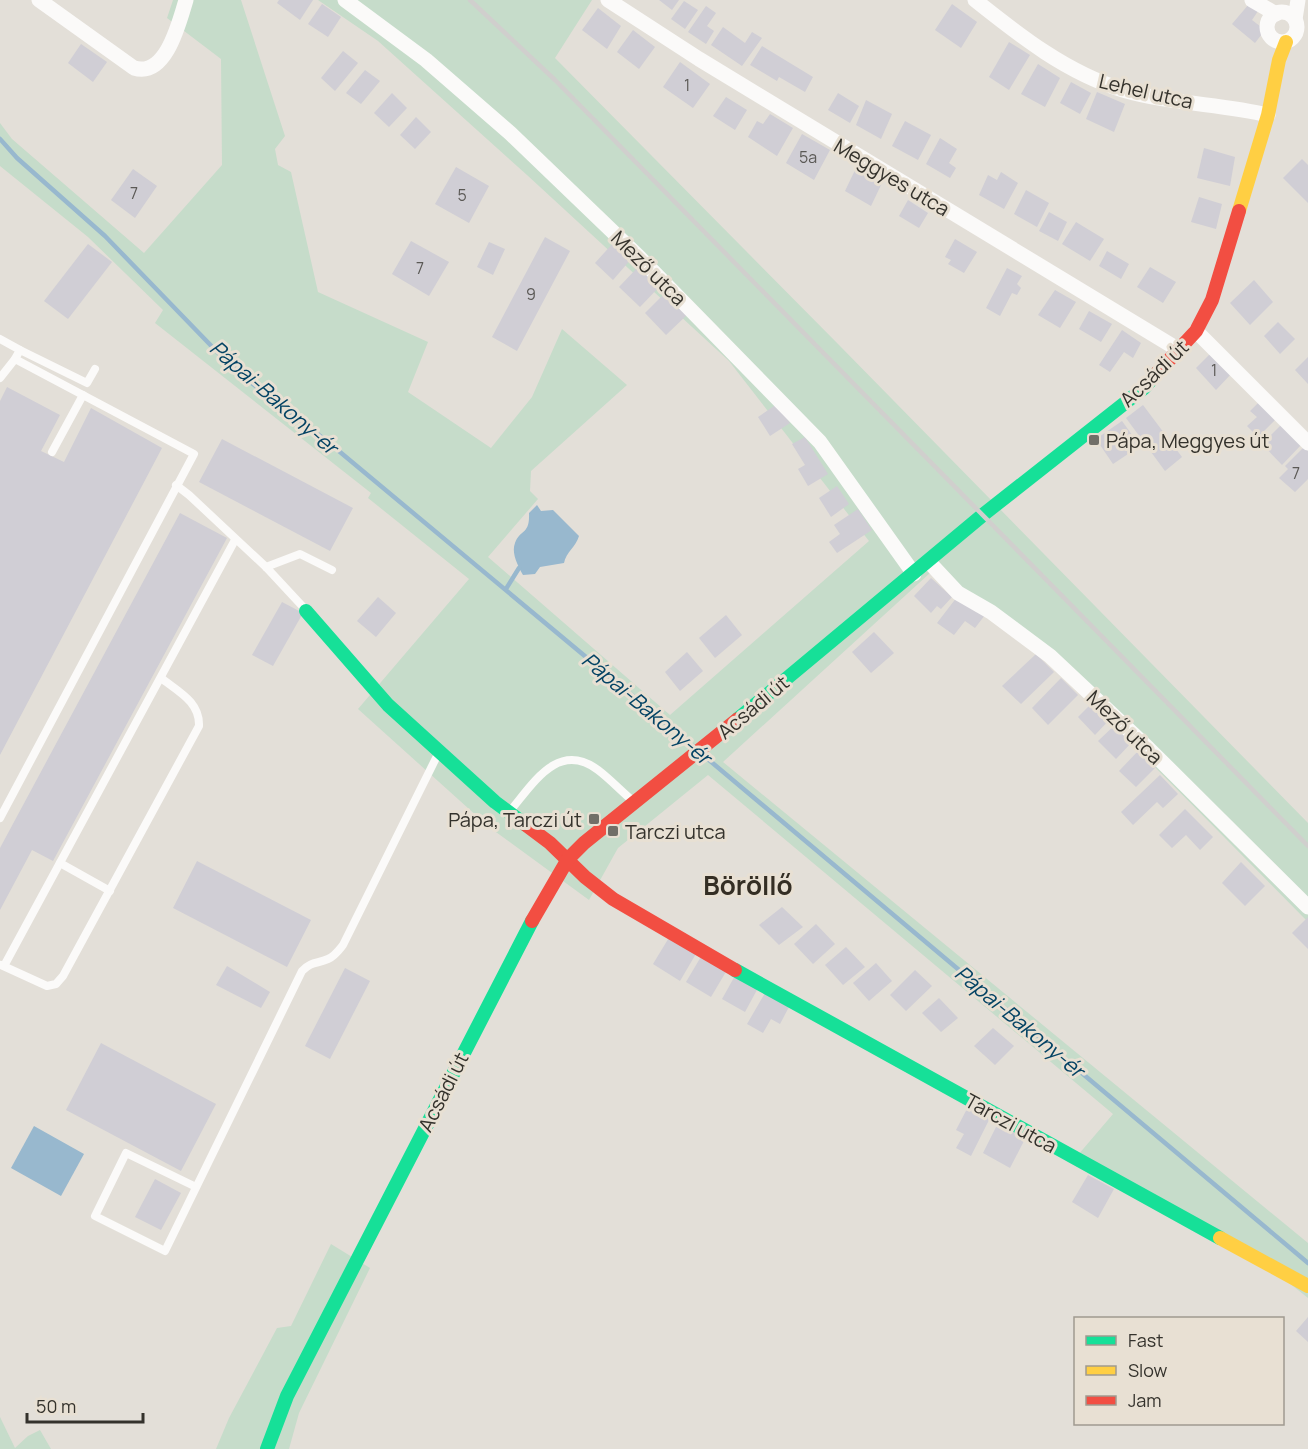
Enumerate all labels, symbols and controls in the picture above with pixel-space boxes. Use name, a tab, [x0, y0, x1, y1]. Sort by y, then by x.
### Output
street label: Lehel utca	[1096, 67, 1196, 115]
house number: 1	[684, 74, 690, 96]
street label: Meggyes utca	[829, 132, 955, 222]
house number: 5a	[799, 146, 817, 168]
house number: 7	[130, 182, 138, 204]
house number: 5	[457, 184, 467, 206]
street label: Mező utca	[606, 225, 692, 311]
house number: 7	[416, 257, 424, 279]
house number: 9	[526, 283, 536, 305]
water label: Pápai-Bakony-ér	[204, 334, 346, 462]
street label: Acsádi út	[1114, 334, 1194, 412]
house number: 1	[1211, 359, 1217, 381]
place label: Pápa, Meggyes út	[1106, 427, 1269, 454]
marker: Pápa, Meggyes út	[1087, 433, 1101, 447]
house number: 7	[1292, 462, 1300, 484]
water label: Pápai-Bakony-ér	[576, 646, 719, 772]
street label: Acsádi út	[711, 669, 795, 745]
street label: Mező utca	[1081, 684, 1169, 770]
place label: Pápa, Tarczi út	[448, 806, 582, 833]
marker: Pápa, Tarczi út	[587, 812, 601, 826]
place label: Tarczi utca	[625, 818, 726, 845]
marker: Tarczi utca	[606, 824, 620, 838]
district label: Böröllő	[703, 867, 793, 903]
water label: Pápai-Bakony-ér	[949, 959, 1092, 1085]
street label: Acsádi út	[412, 1048, 474, 1136]
street label: Tarczi utca	[960, 1087, 1062, 1159]
legend	[1074, 1317, 1284, 1425]
text: Fast	[1128, 1328, 1163, 1352]
text: Slow	[1128, 1358, 1168, 1382]
scale bar	[27, 1386, 142, 1424]
text: Jam	[1128, 1388, 1162, 1412]
text: 50 m	[36, 1394, 76, 1418]

